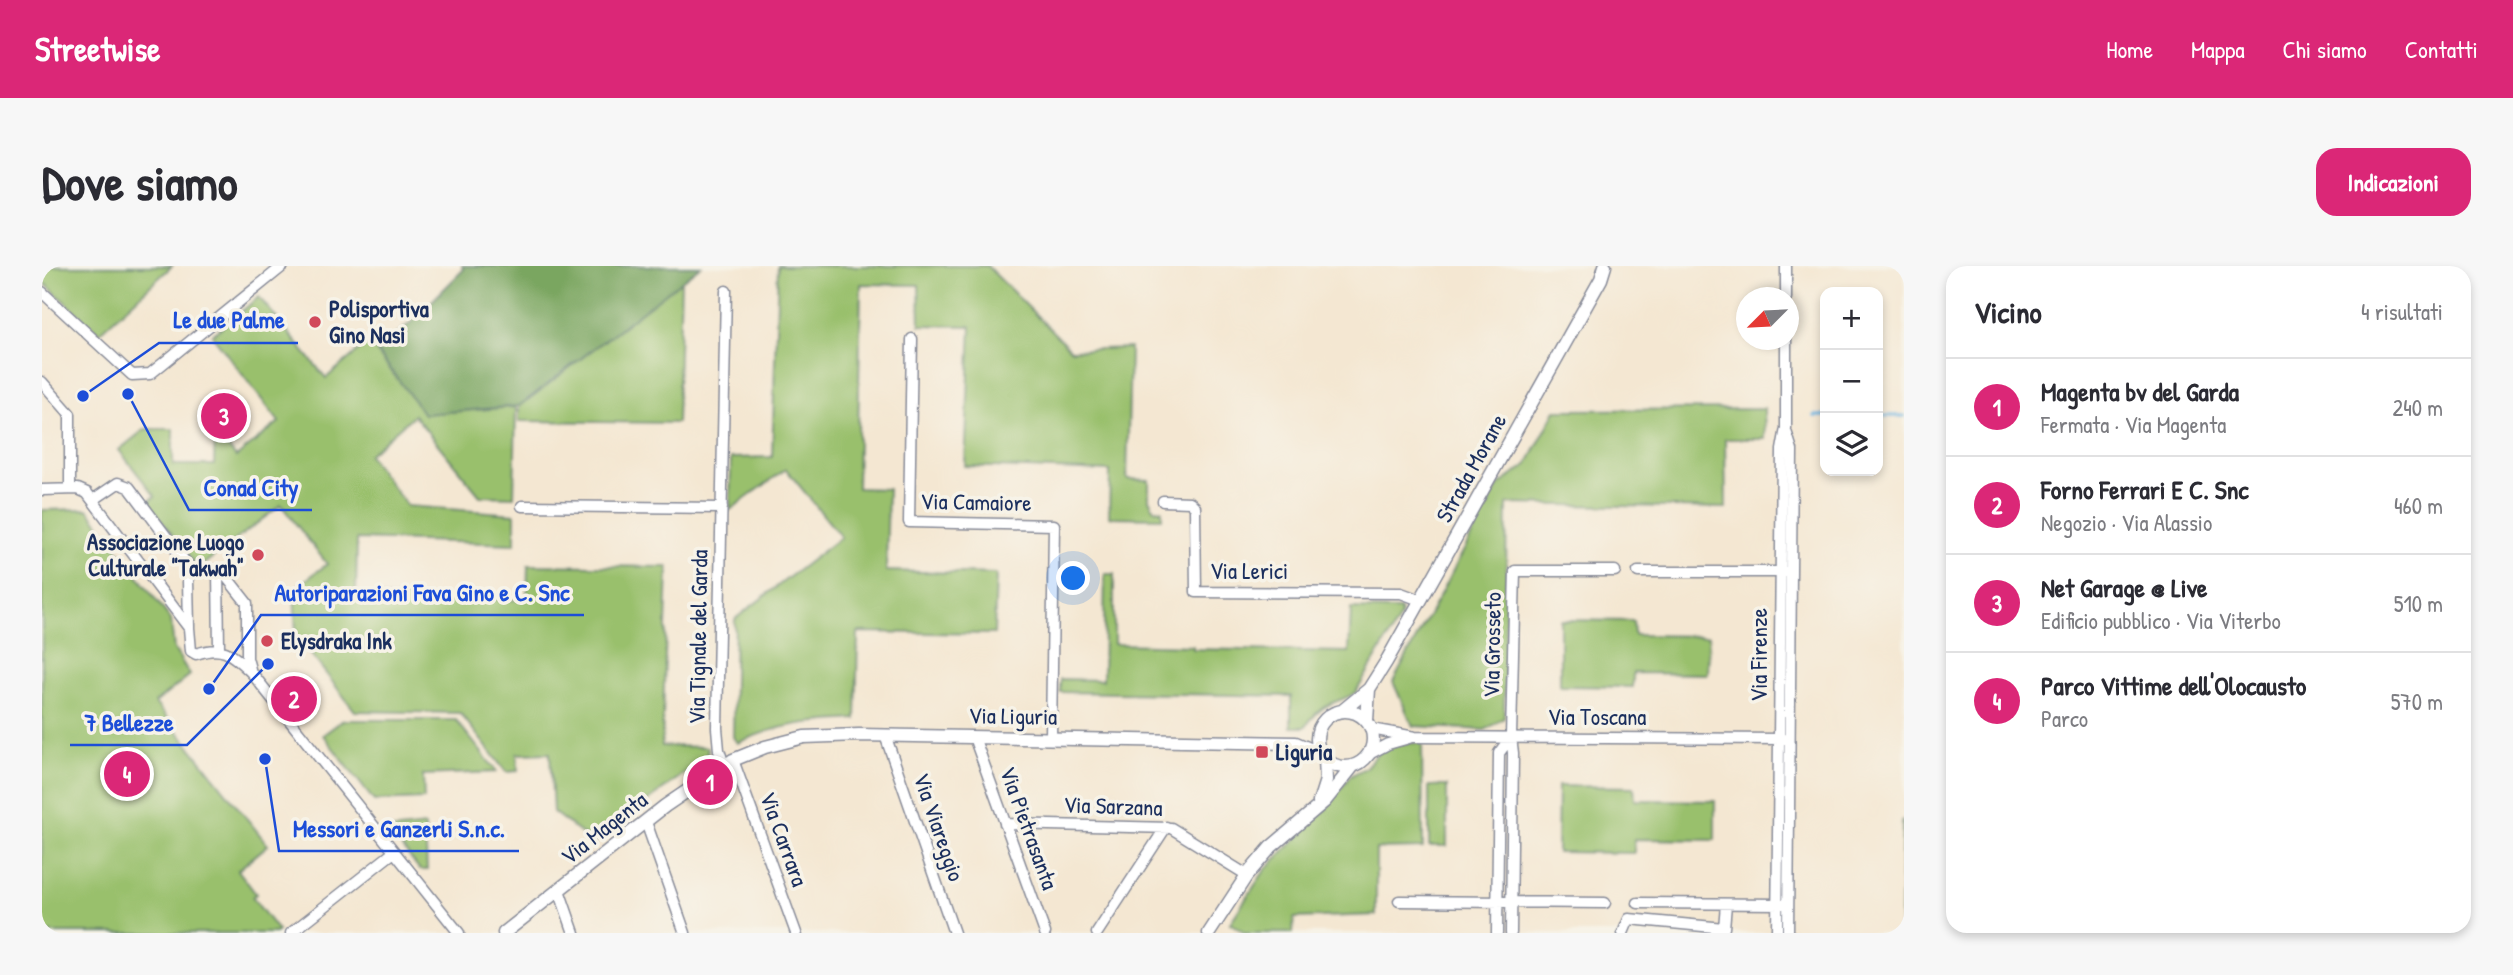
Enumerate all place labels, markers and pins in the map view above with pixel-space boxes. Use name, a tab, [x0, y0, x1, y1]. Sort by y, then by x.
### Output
place label: Polisportiva Gino Nasi	[329, 293, 429, 350]
callout: Le due Palme	[159, 298, 298, 343]
marker: Polisportiva Gino Nasi	[307, 314, 323, 330]
pin: 3	[201, 390, 247, 442]
callout: Conad City	[189, 465, 312, 510]
place label: Associazione Luogo Culturale "Takwah"	[87, 526, 245, 583]
marker: Associazione Luogo Culturale "Takwah"	[250, 547, 266, 563]
callout: Autoriparazioni Fava Gino e C. Snc	[261, 570, 584, 615]
place label: Elysdraka Ink	[281, 625, 392, 657]
marker: Elysdraka Ink	[259, 633, 275, 649]
pin: 2	[271, 673, 317, 725]
callout: 7 Bellezze	[70, 700, 187, 745]
place label: Liguria	[1276, 736, 1332, 768]
marker: Liguria	[1254, 744, 1270, 760]
pin: 4	[104, 748, 150, 800]
pin: 1	[687, 756, 733, 808]
callout: Messori e Ganzerli S.n.c.	[279, 806, 519, 851]

